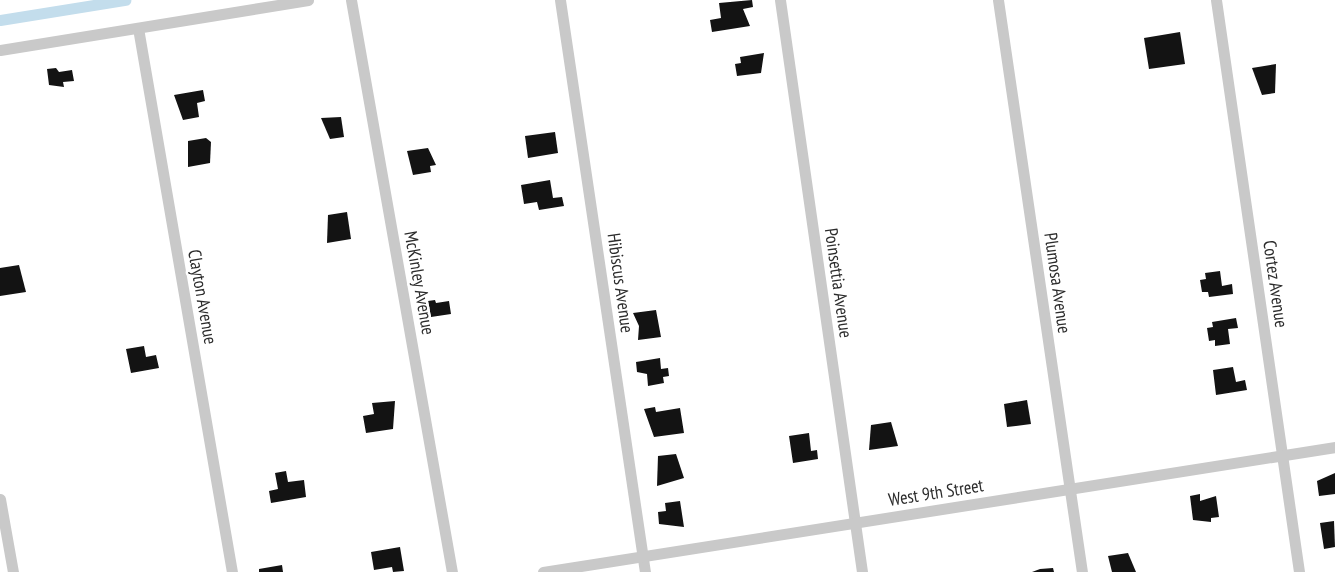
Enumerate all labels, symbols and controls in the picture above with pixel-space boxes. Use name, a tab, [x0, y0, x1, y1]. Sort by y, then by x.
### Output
street label: Poinsettia Avenue	[820, 227, 856, 339]
street label: McKinley Avenue	[399, 229, 439, 337]
street label: Hibiscus Avenue	[602, 231, 638, 335]
street label: Plumosa Avenue	[1039, 231, 1075, 335]
street label: Cortez Avenue	[1258, 239, 1292, 329]
street label: Clayton Avenue	[183, 248, 221, 346]
street label: West 9th Street	[887, 475, 985, 511]

